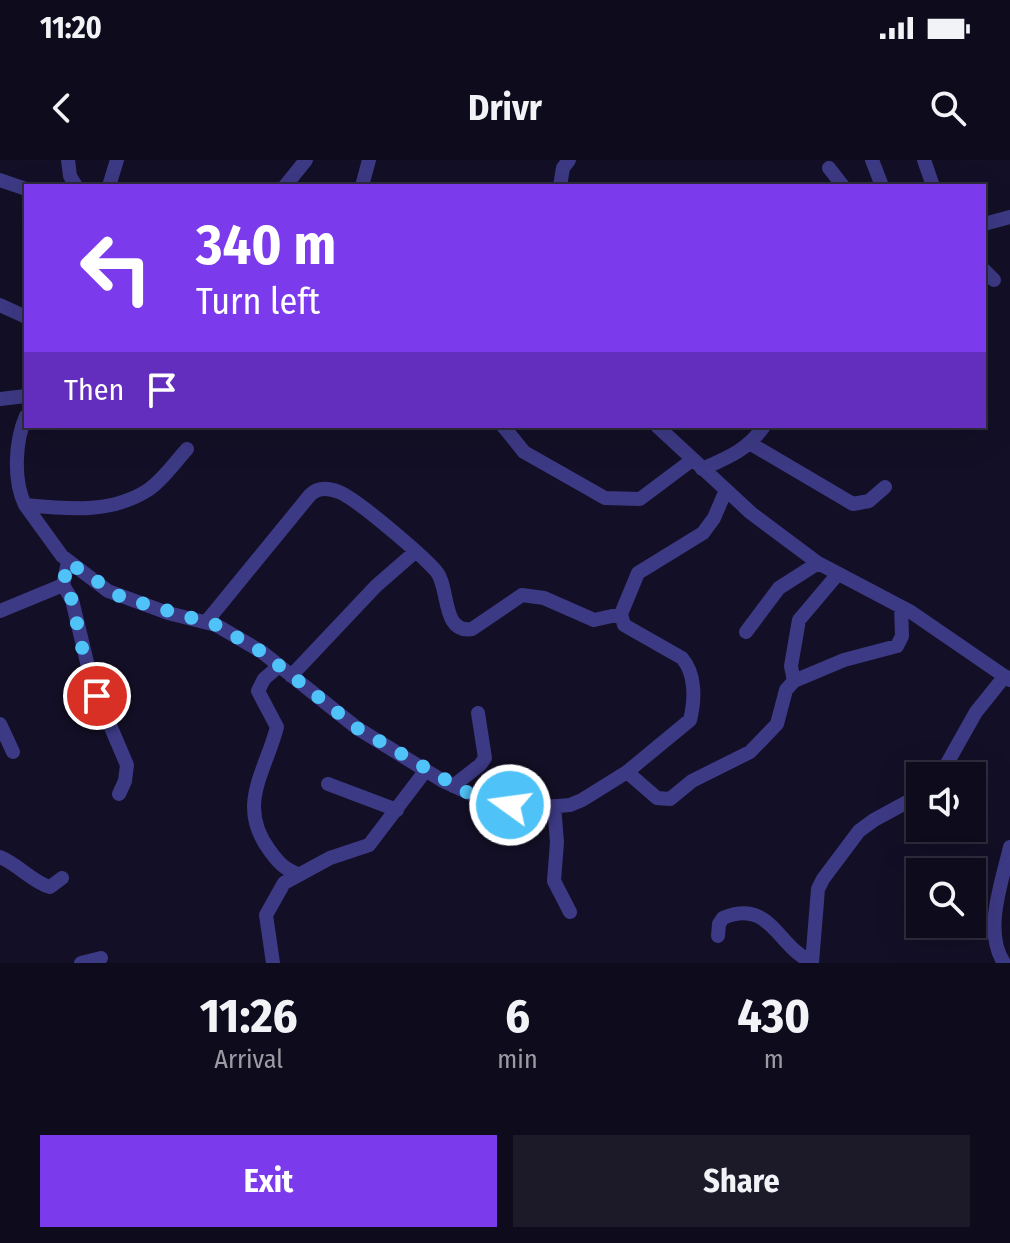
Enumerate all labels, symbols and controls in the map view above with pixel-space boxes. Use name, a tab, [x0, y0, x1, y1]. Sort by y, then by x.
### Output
text: 11:20	[40, 10, 102, 46]
icon: back	[40, 86, 84, 130]
text: Drivr	[468, 86, 542, 130]
icon: search	[926, 86, 970, 130]
text: 340 m	[196, 212, 336, 279]
icon: left	[64, 216, 168, 320]
text: Turn left	[196, 280, 320, 324]
icon: arrive	[140, 368, 184, 412]
text: Then	[64, 372, 124, 408]
pin	[63, 662, 131, 730]
icon: arrive	[75, 674, 119, 718]
map controls	[906, 762, 986, 938]
button: sound	[906, 762, 986, 842]
position arrow	[468, 763, 552, 847]
button: search	[906, 858, 986, 938]
text: 11:26	[200, 987, 298, 1045]
text: 6	[505, 987, 530, 1045]
text: 430	[737, 987, 810, 1045]
text: Arrival	[214, 1044, 283, 1075]
text: min	[497, 1044, 538, 1075]
text: m	[764, 1044, 784, 1075]
button: Exit	[40, 1135, 497, 1227]
button: Share	[513, 1135, 970, 1227]

